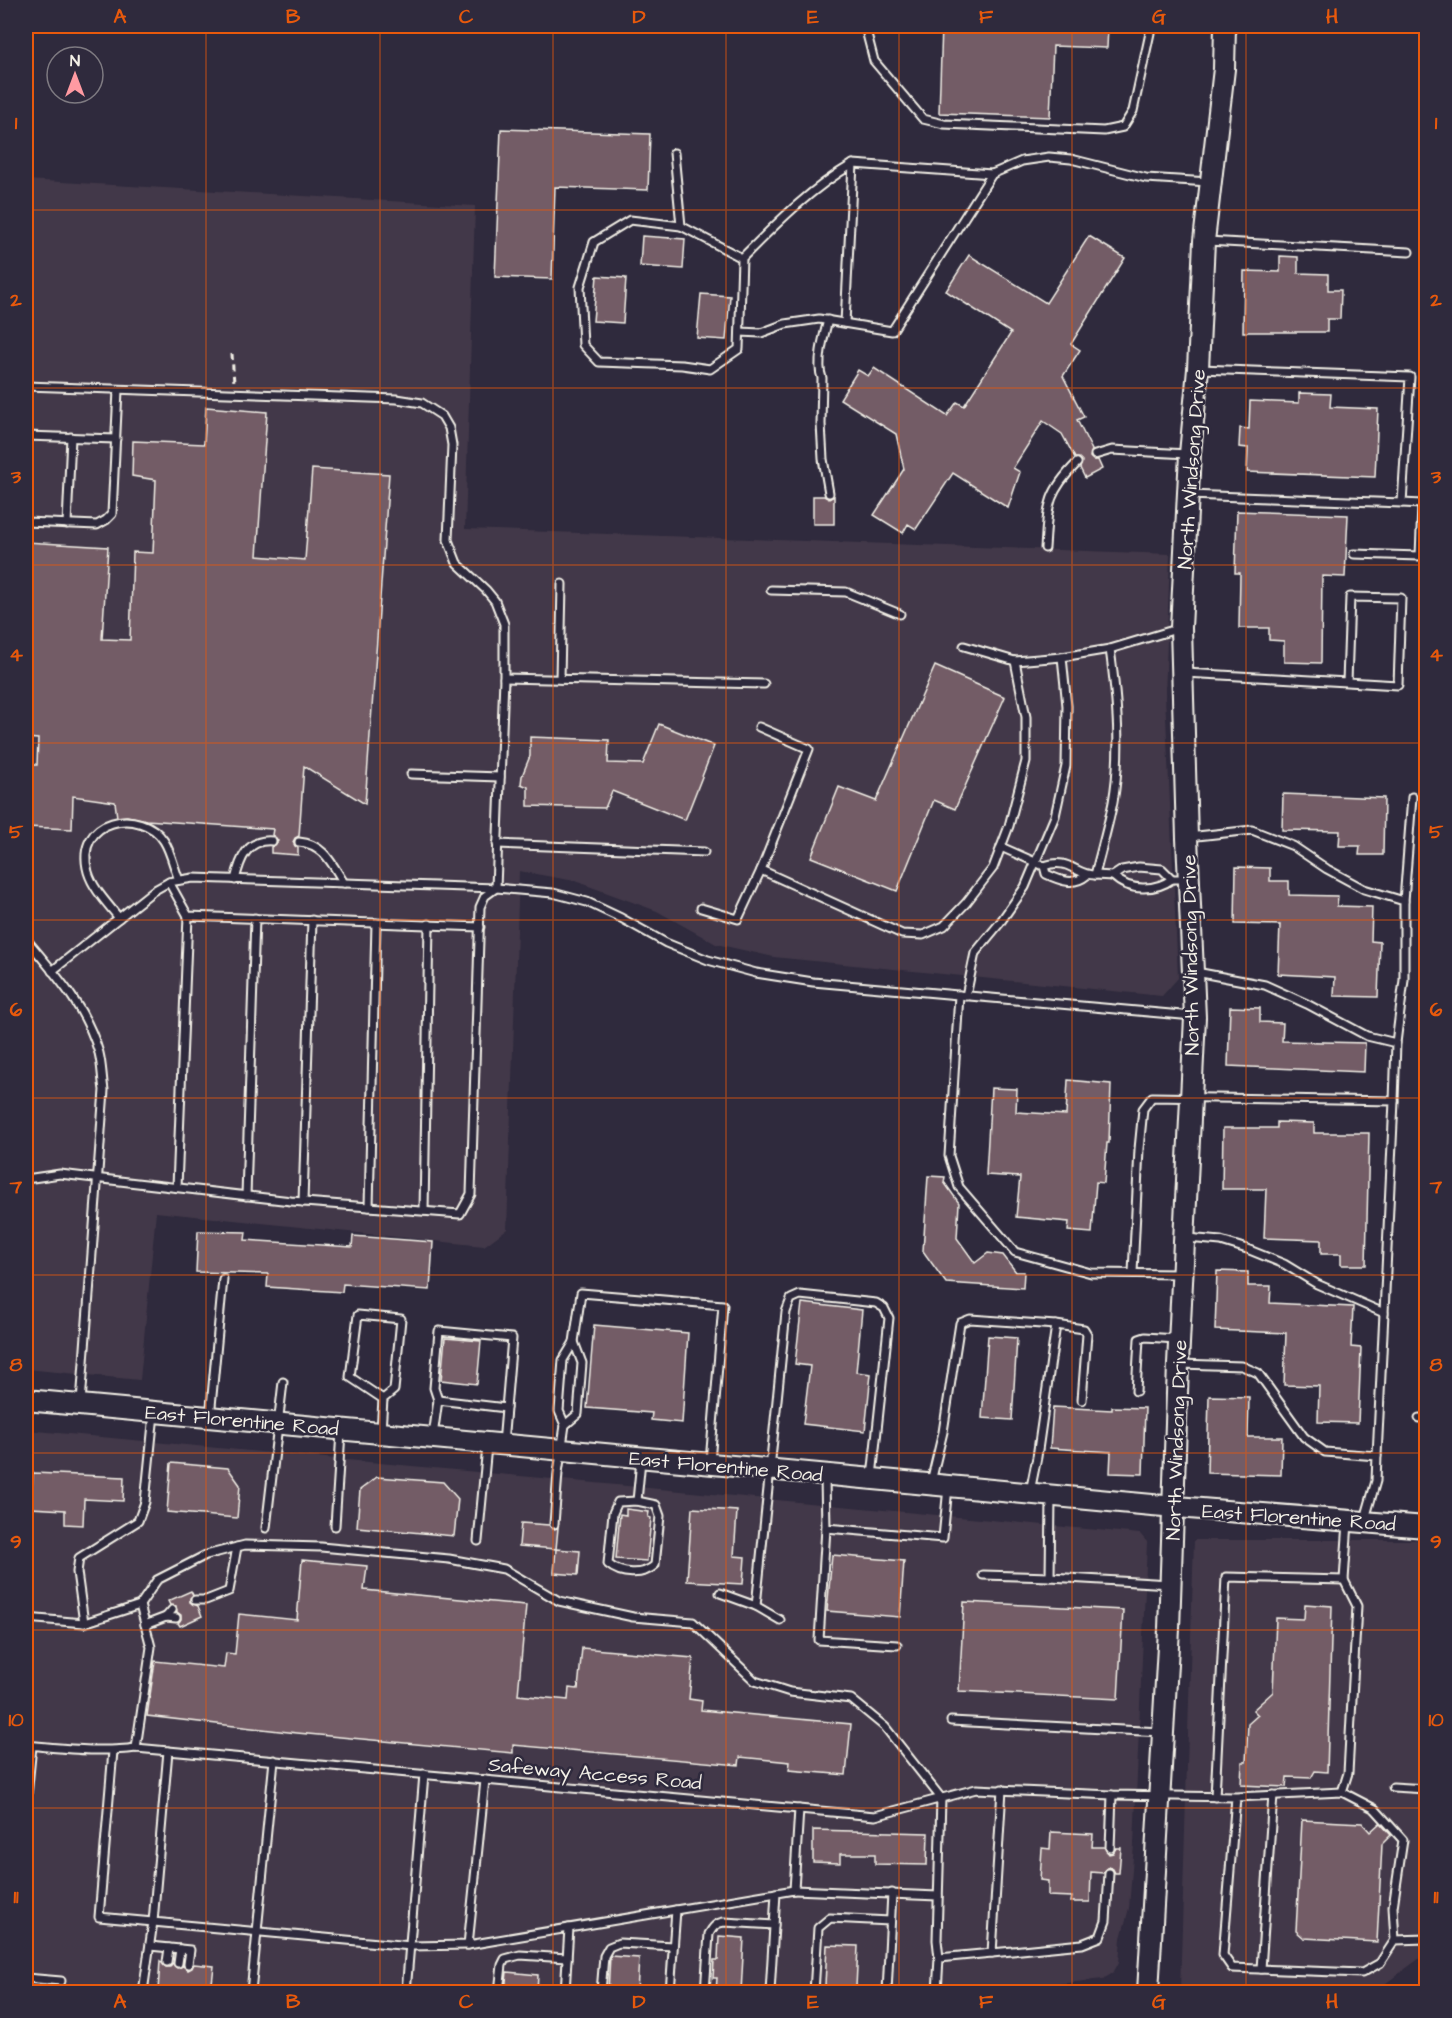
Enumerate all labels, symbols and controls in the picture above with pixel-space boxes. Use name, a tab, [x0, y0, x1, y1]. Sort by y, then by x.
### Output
text: A	[114, 3, 127, 31]
text: B	[286, 3, 301, 31]
text: C	[459, 3, 474, 31]
text: D	[633, 3, 646, 31]
text: E	[807, 3, 819, 31]
text: F	[979, 3, 994, 31]
text: G	[1152, 3, 1166, 31]
text: H	[1326, 3, 1338, 31]
north arrow	[45, 45, 105, 105]
text: N	[70, 50, 80, 72]
text: 1	[15, 109, 18, 137]
text: 1	[1435, 109, 1438, 137]
text: 2	[9, 286, 22, 314]
text: 2	[1429, 286, 1442, 314]
street label: North Windsong Drive	[1171, 368, 1214, 570]
text: 3	[10, 463, 22, 491]
text: 3	[1430, 463, 1442, 491]
text: 4	[9, 641, 23, 669]
text: 4	[1429, 641, 1443, 669]
text: 5	[9, 818, 24, 846]
text: 5	[1429, 818, 1444, 846]
street label: North Windsong Drive	[1175, 854, 1208, 1056]
text: 6	[10, 996, 23, 1024]
text: 6	[1430, 996, 1443, 1024]
text: 7	[9, 1173, 23, 1201]
text: 7	[1429, 1173, 1443, 1201]
street label: North Windsong Drive	[1160, 1339, 1195, 1541]
text: 8	[10, 1351, 23, 1379]
text: 8	[1430, 1351, 1443, 1379]
street label: East Florentine Road	[144, 1399, 340, 1443]
street label: East Florentine Road	[628, 1445, 824, 1489]
street label: East Florentine Road	[1201, 1497, 1397, 1539]
text: 9	[10, 1528, 22, 1556]
text: 9	[1430, 1528, 1442, 1556]
text: 10	[8, 1706, 24, 1734]
text: 10	[1428, 1706, 1444, 1734]
street label: Safeway Access Road	[487, 1751, 703, 1798]
text: 11	[13, 1883, 19, 1911]
text: 11	[1433, 1883, 1439, 1911]
text: A	[114, 1988, 127, 2016]
text: B	[286, 1988, 301, 2016]
text: C	[459, 1988, 474, 2016]
text: D	[633, 1988, 646, 2016]
text: E	[807, 1988, 819, 2016]
text: F	[979, 1988, 994, 2016]
text: G	[1152, 1988, 1166, 2016]
text: H	[1326, 1988, 1338, 2016]

